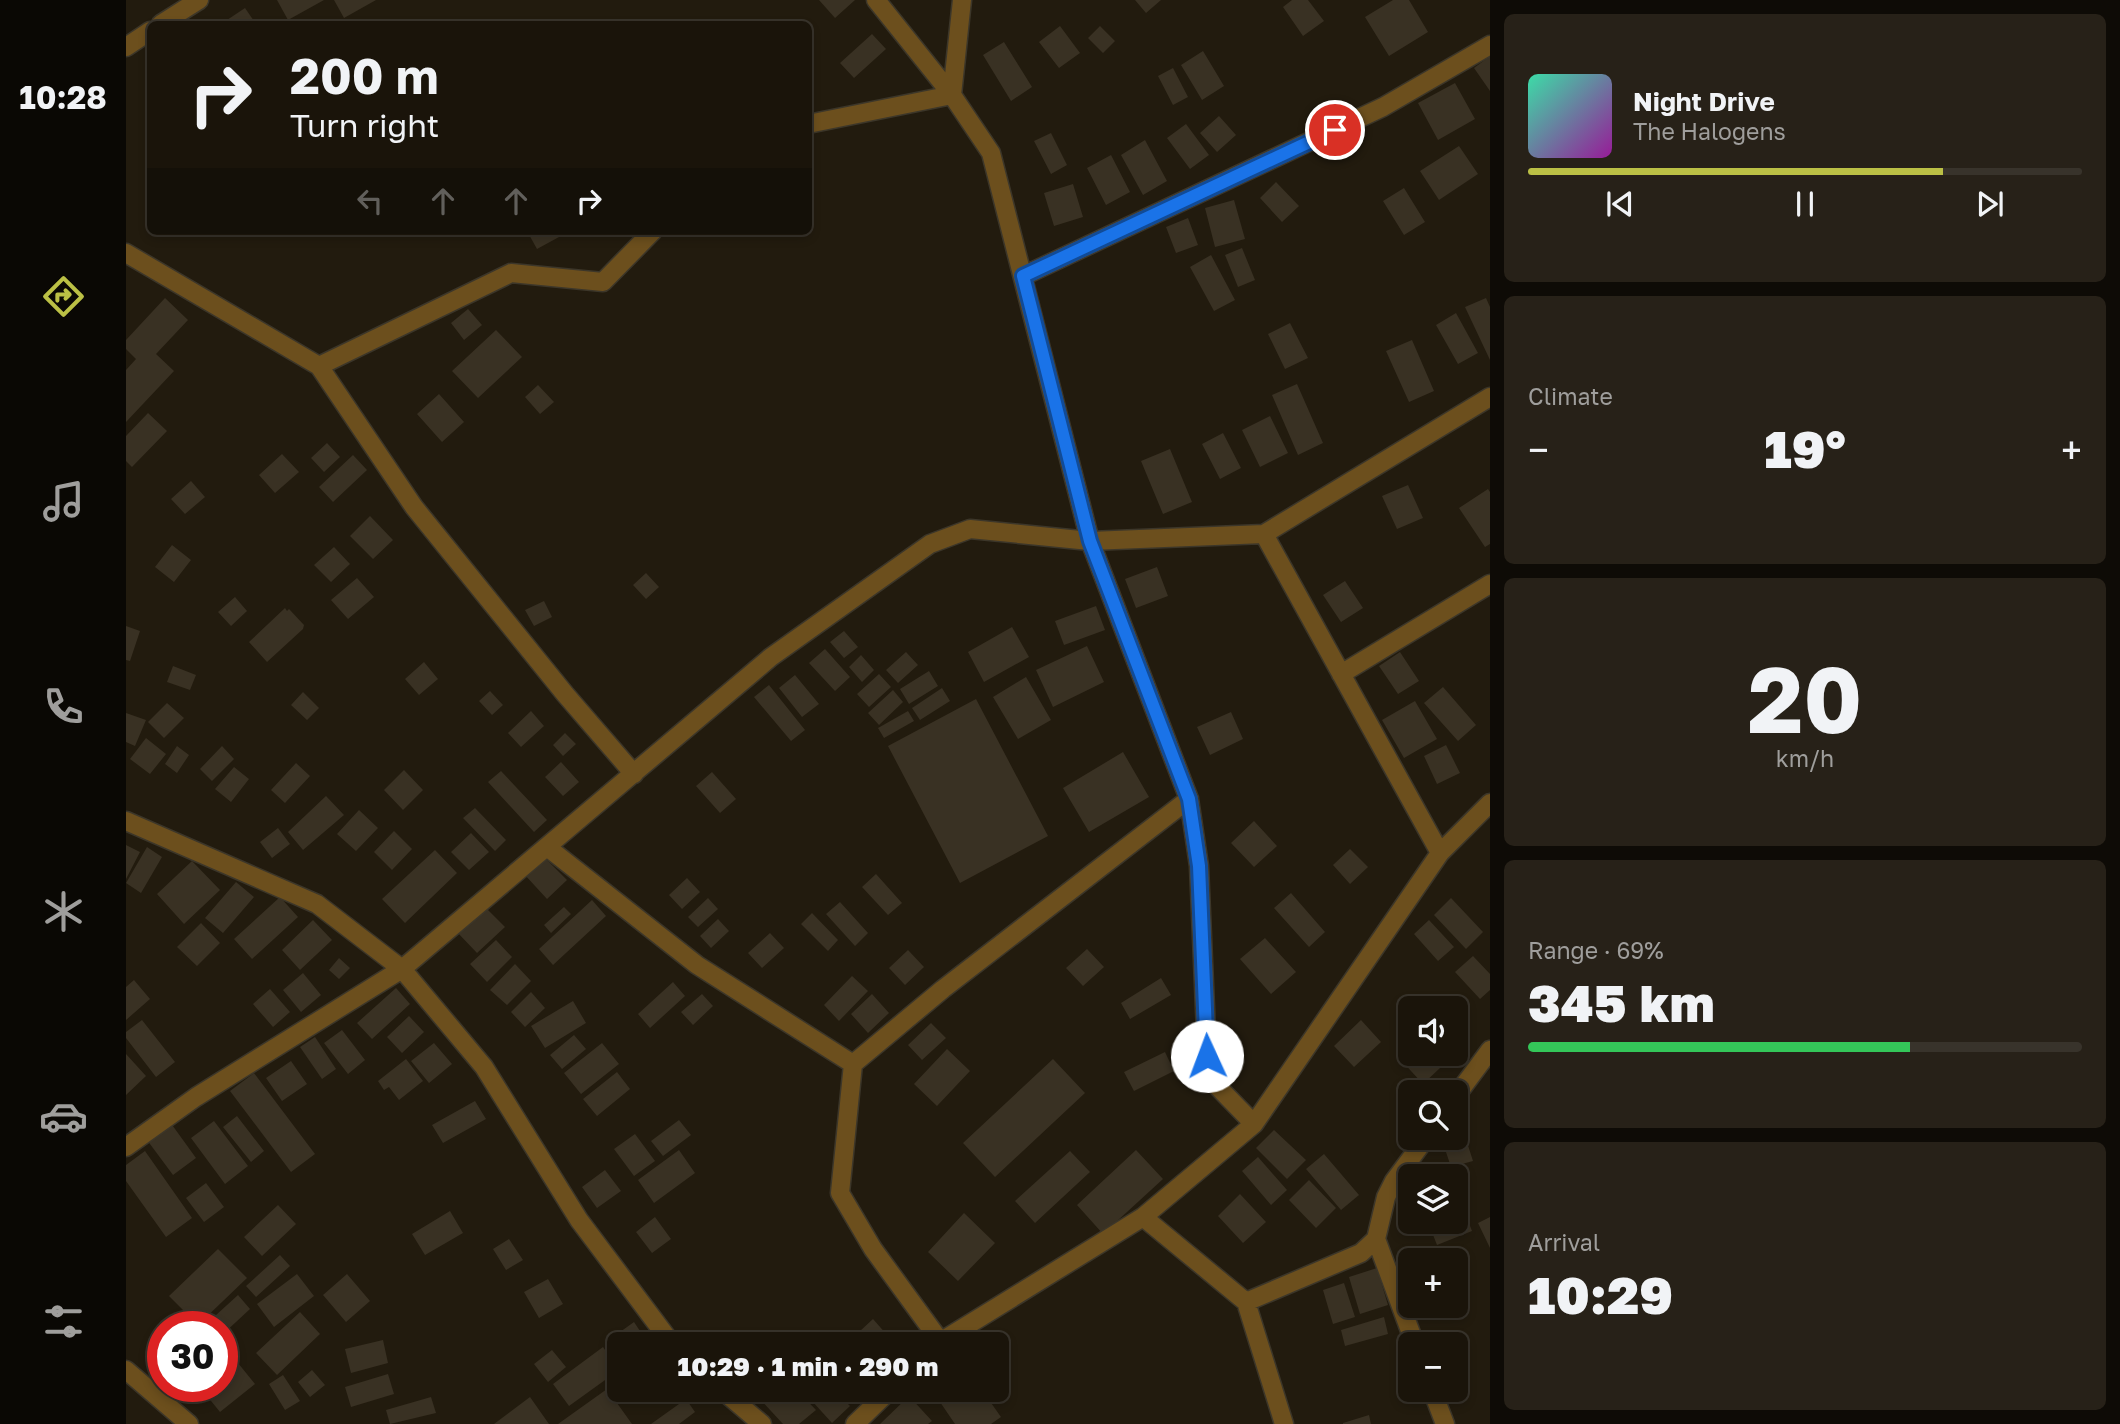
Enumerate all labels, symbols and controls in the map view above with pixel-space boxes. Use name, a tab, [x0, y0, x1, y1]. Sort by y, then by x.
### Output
text: 200 m	[290, 46, 439, 105]
icon: right	[175, 49, 266, 140]
text: 10:28	[19, 78, 107, 116]
text: Night Drive	[1633, 86, 1775, 117]
pin	[1305, 100, 1365, 160]
text: Turn right	[290, 106, 439, 144]
icon: arrive	[1316, 111, 1354, 149]
text: The Halogens	[1633, 117, 1786, 145]
icon: left	[351, 182, 389, 220]
icon: ahead	[424, 182, 462, 220]
icon: ahead	[497, 182, 535, 220]
icon: right	[570, 182, 608, 220]
icon: previous	[1601, 185, 1639, 223]
icon: pause	[1786, 185, 1824, 223]
icon: next	[1971, 185, 2009, 223]
icon: directions	[39, 272, 88, 321]
text: Climate	[1528, 382, 1613, 410]
text: 19°	[1764, 417, 1846, 479]
text: −	[1528, 427, 1549, 472]
text: +	[2061, 427, 2082, 472]
icon: music	[39, 477, 88, 526]
text: 20	[1748, 644, 1862, 753]
icon: phone	[39, 682, 88, 731]
text: km/h	[1776, 744, 1834, 772]
icon: climate	[39, 887, 88, 936]
text: Range · 69%	[1528, 936, 1664, 964]
text: 345 km	[1528, 971, 1715, 1033]
map controls	[1398, 996, 1468, 1402]
button: sound	[1398, 996, 1468, 1066]
position arrow	[1170, 1019, 1244, 1093]
button: search	[1398, 1080, 1468, 1150]
icon: car	[39, 1092, 88, 1141]
button: layers	[1398, 1164, 1468, 1234]
text: Arrival	[1528, 1228, 1600, 1256]
button: +	[1398, 1248, 1468, 1318]
text: 10:29	[1528, 1263, 1673, 1325]
icon: filters	[39, 1297, 88, 1346]
speed limit sign: 30	[147, 1311, 238, 1402]
button: −	[1398, 1332, 1468, 1402]
text: 10:29 · 1 min · 290 m	[678, 1351, 939, 1382]

